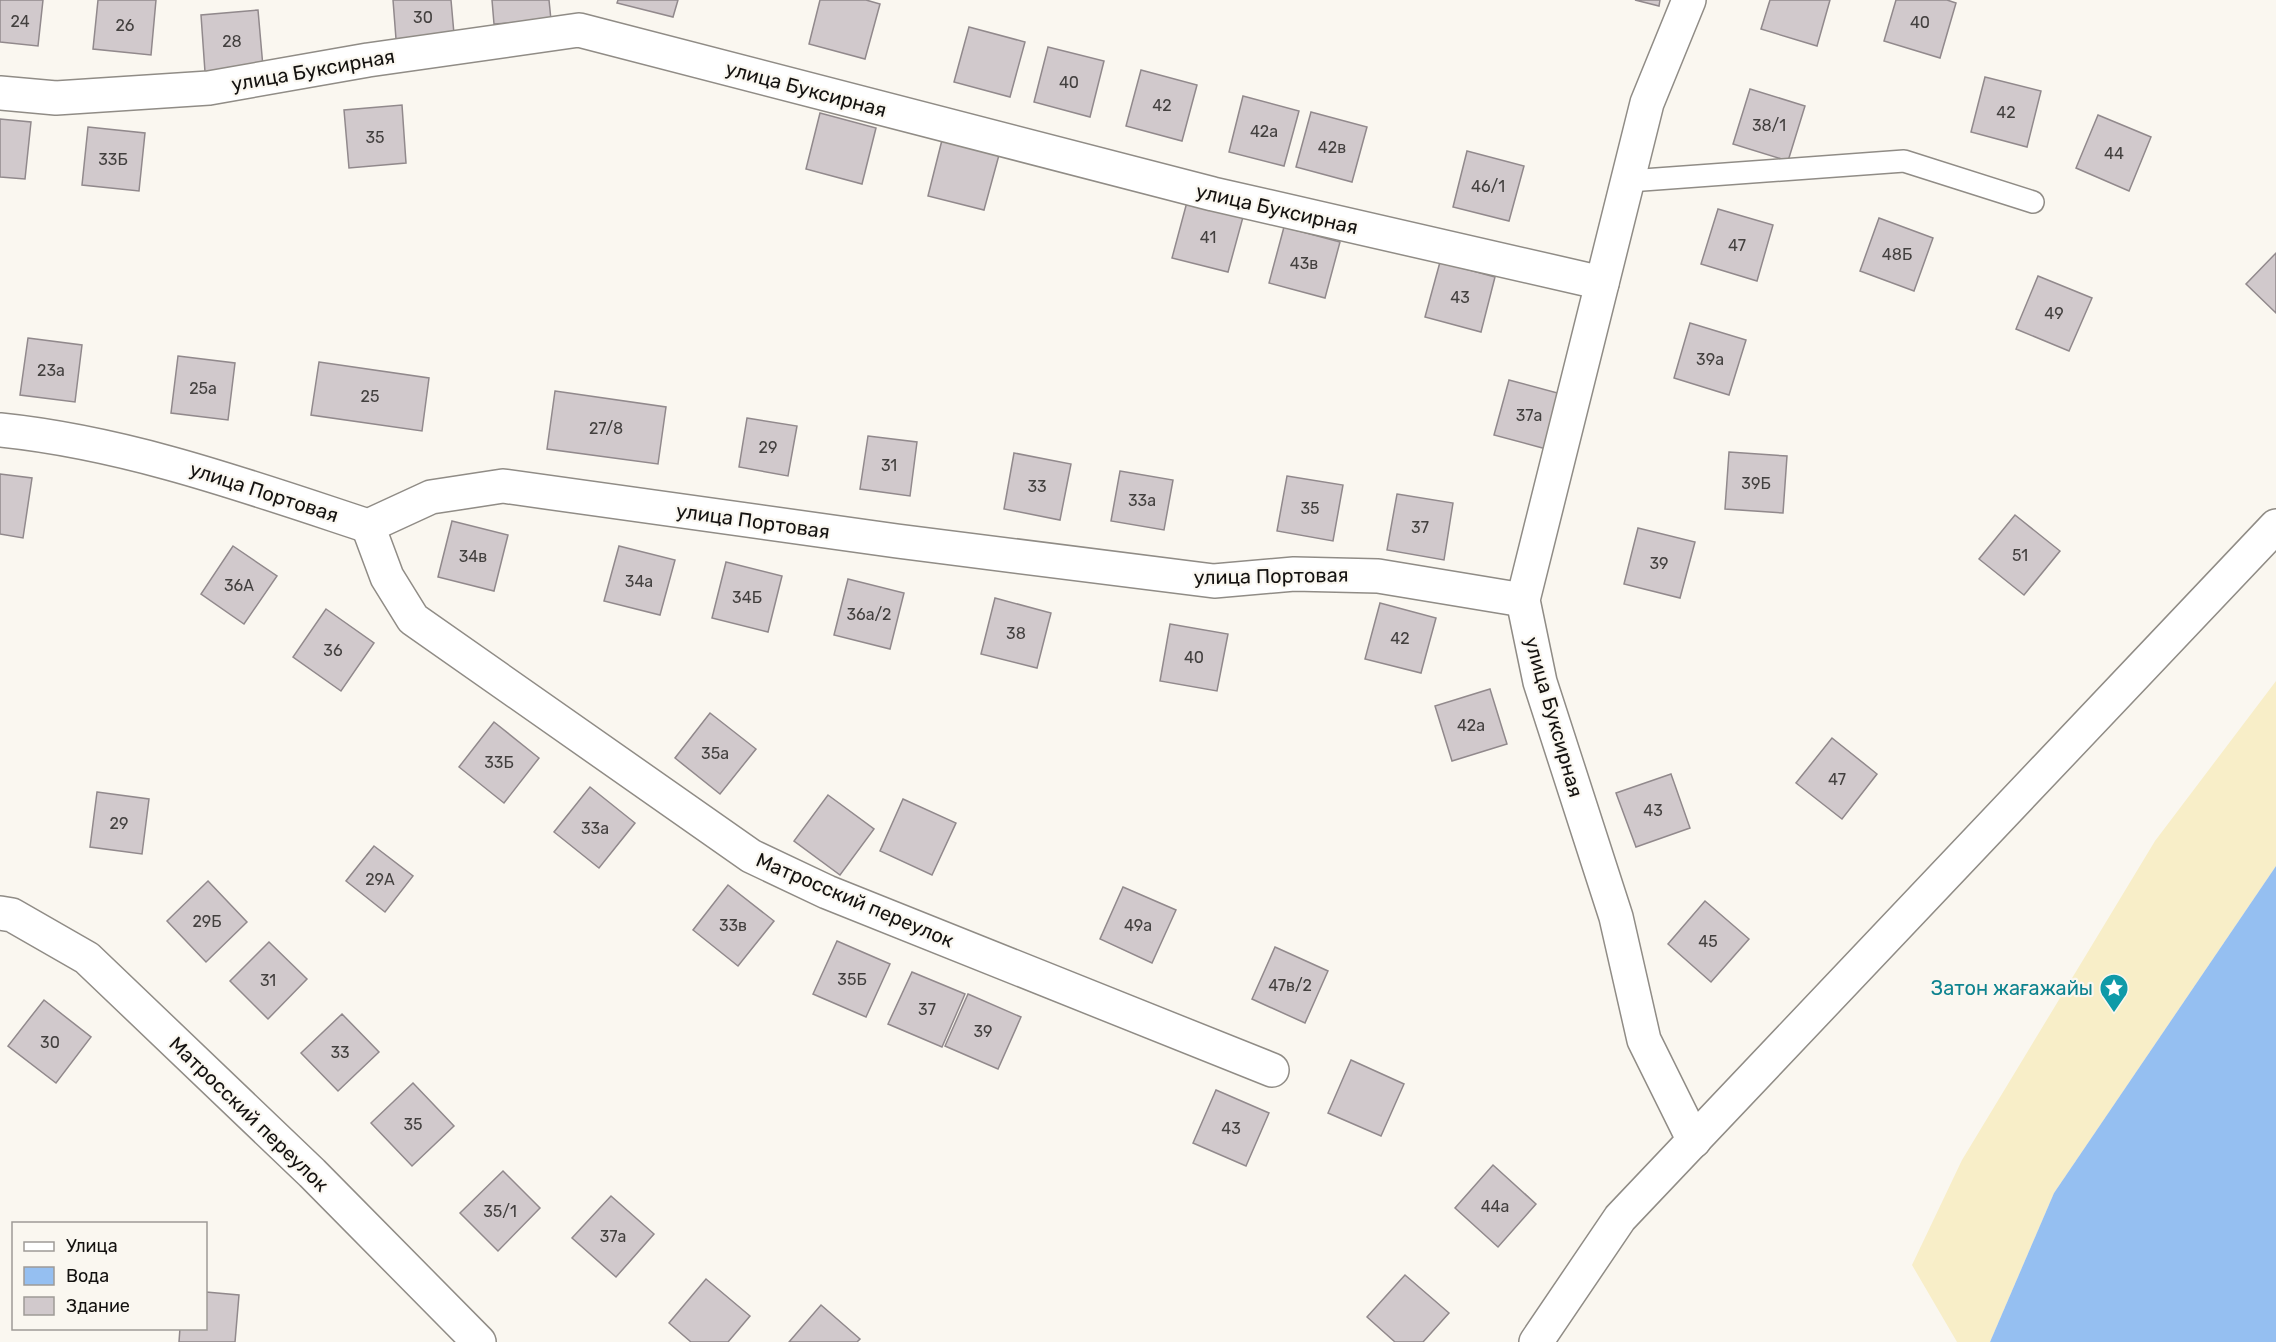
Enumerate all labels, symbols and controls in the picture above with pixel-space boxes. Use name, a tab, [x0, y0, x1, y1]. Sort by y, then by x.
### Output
house number: 30	[413, 8, 433, 27]
house number: 24	[10, 12, 30, 31]
house number: 40	[1910, 13, 1930, 32]
house number: 26	[115, 16, 135, 35]
house number: 28	[222, 32, 242, 51]
street label: улица Буксирная	[229, 44, 397, 96]
street label: улица Буксирная	[723, 56, 889, 122]
house number: 40	[1059, 73, 1079, 92]
house number: 42	[1152, 96, 1172, 115]
house number: 42	[1996, 103, 2016, 122]
house number: 38/1	[1752, 116, 1786, 135]
house number: 42а	[1250, 122, 1278, 141]
house number: 35	[365, 128, 385, 147]
house number: 42в	[1318, 138, 1346, 157]
house number: 44	[2104, 144, 2124, 163]
house number: 33Б	[98, 150, 128, 169]
house number: 46/1	[1471, 177, 1505, 196]
street label: улица Буксирная	[1194, 179, 1360, 239]
house number: 41	[1200, 228, 1216, 247]
house number: 47	[1728, 236, 1746, 255]
house number: 48Б	[1882, 245, 1912, 264]
house number: 43в	[1290, 254, 1318, 273]
house number: 43	[1450, 288, 1470, 307]
house number: 49	[2044, 304, 2064, 323]
house number: 39а	[1696, 350, 1724, 369]
house number: 23а	[37, 361, 65, 380]
house number: 25а	[189, 379, 217, 398]
house number: 25	[361, 387, 379, 406]
house number: 37а	[1516, 406, 1542, 425]
house number: 27/8	[589, 419, 623, 438]
house number: 29	[759, 438, 777, 457]
house number: 31	[881, 456, 897, 475]
street label: улица Портовая	[187, 457, 341, 527]
house number: 39Б	[1741, 474, 1771, 493]
house number: 33	[1027, 477, 1047, 496]
house number: 33а	[1128, 491, 1156, 510]
street label: улица Портовая	[675, 498, 831, 544]
house number: 35	[1300, 499, 1320, 518]
house number: 37	[1411, 518, 1429, 537]
house number: 51	[2012, 546, 2028, 565]
house number: 34в	[459, 547, 487, 566]
house number: 39	[1649, 554, 1669, 573]
street label: улица Портовая	[1193, 563, 1349, 589]
house number: 34а	[625, 572, 653, 591]
house number: 36А	[224, 576, 254, 595]
house number: 34Б	[732, 588, 762, 607]
house number: 36а/2	[847, 605, 891, 624]
house number: 38	[1006, 624, 1026, 643]
house number: 42	[1390, 629, 1410, 648]
street label: улица Буксирная	[1520, 634, 1588, 800]
house number: 36	[323, 641, 343, 660]
house number: 40	[1184, 648, 1204, 667]
house number: 42а	[1457, 716, 1485, 735]
house number: 35а	[701, 744, 729, 763]
house number: 33Б	[484, 753, 514, 772]
house number: 47	[1828, 770, 1846, 789]
house number: 43	[1643, 801, 1663, 820]
house number: 29	[110, 814, 128, 833]
house number: 33а	[581, 819, 609, 838]
street label: Матросский переулок	[752, 847, 958, 953]
house number: 29А	[365, 870, 395, 889]
house number: 29Б	[192, 912, 222, 931]
house number: 33в	[719, 916, 747, 935]
house number: 49а	[1124, 916, 1152, 935]
house number: 45	[1698, 932, 1718, 951]
house number: 35Б	[837, 970, 867, 989]
house number: 31	[260, 971, 276, 990]
place icon: Затон жағажайы	[2098, 972, 2130, 1014]
house number: 47в/2	[1268, 976, 1312, 995]
place label: Затон жағажайы	[1931, 976, 2093, 1000]
house number: 37	[918, 1000, 936, 1019]
house number: 39	[973, 1022, 993, 1041]
street label: Матросский переулок	[164, 1032, 334, 1197]
house number: 30	[40, 1033, 60, 1052]
house number: 33	[330, 1043, 350, 1062]
house number: 35	[403, 1115, 423, 1134]
house number: 43	[1221, 1119, 1241, 1138]
house number: 44а	[1481, 1197, 1509, 1216]
house number: 35/1	[483, 1202, 517, 1221]
legend	[12, 1222, 207, 1330]
house number: 37а	[600, 1227, 626, 1246]
text: Улица	[66, 1235, 118, 1257]
text: Вода	[66, 1265, 109, 1287]
text: Здание	[66, 1295, 130, 1317]

